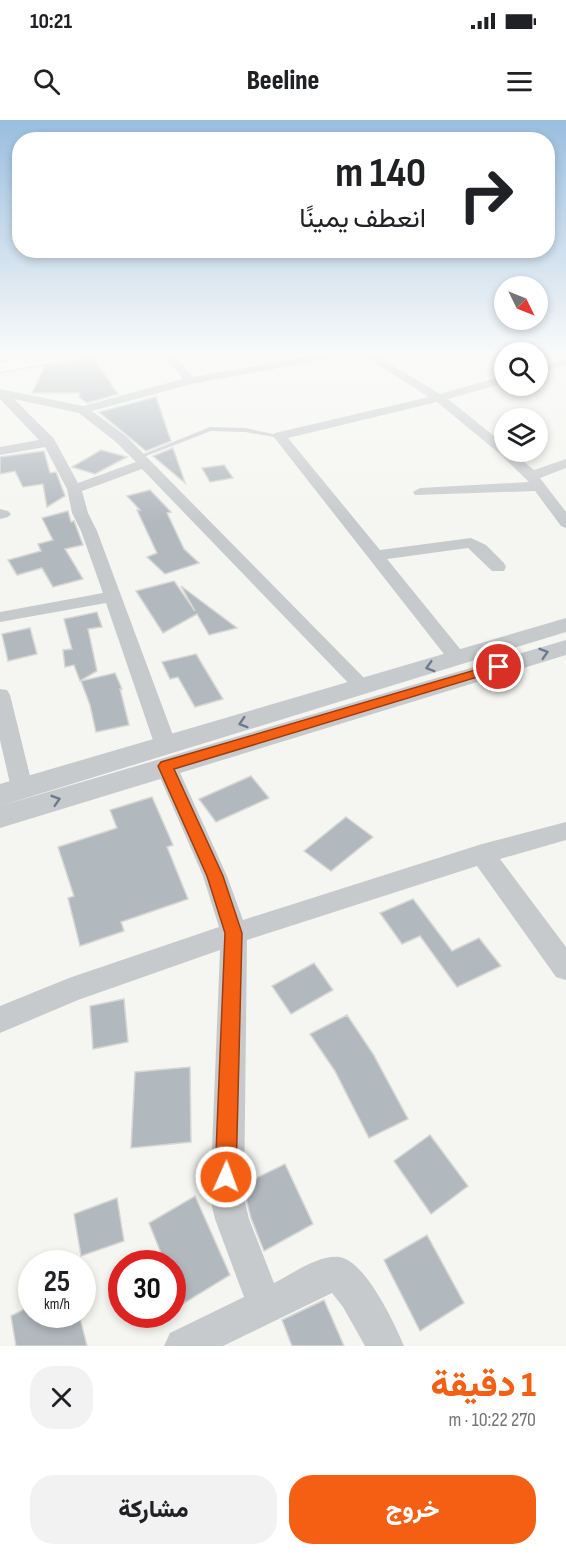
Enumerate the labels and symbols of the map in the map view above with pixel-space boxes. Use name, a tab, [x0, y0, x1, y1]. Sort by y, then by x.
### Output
north arrow	[494, 276, 548, 330]
pin	[473, 641, 524, 692]
one-way arrow	[538, 648, 549, 660]
one-way arrow	[425, 660, 436, 672]
one-way arrow	[238, 716, 249, 728]
one-way arrow	[50, 795, 61, 807]
position arrow	[194, 1145, 258, 1209]
speed limit sign: 30	[108, 1250, 186, 1328]

